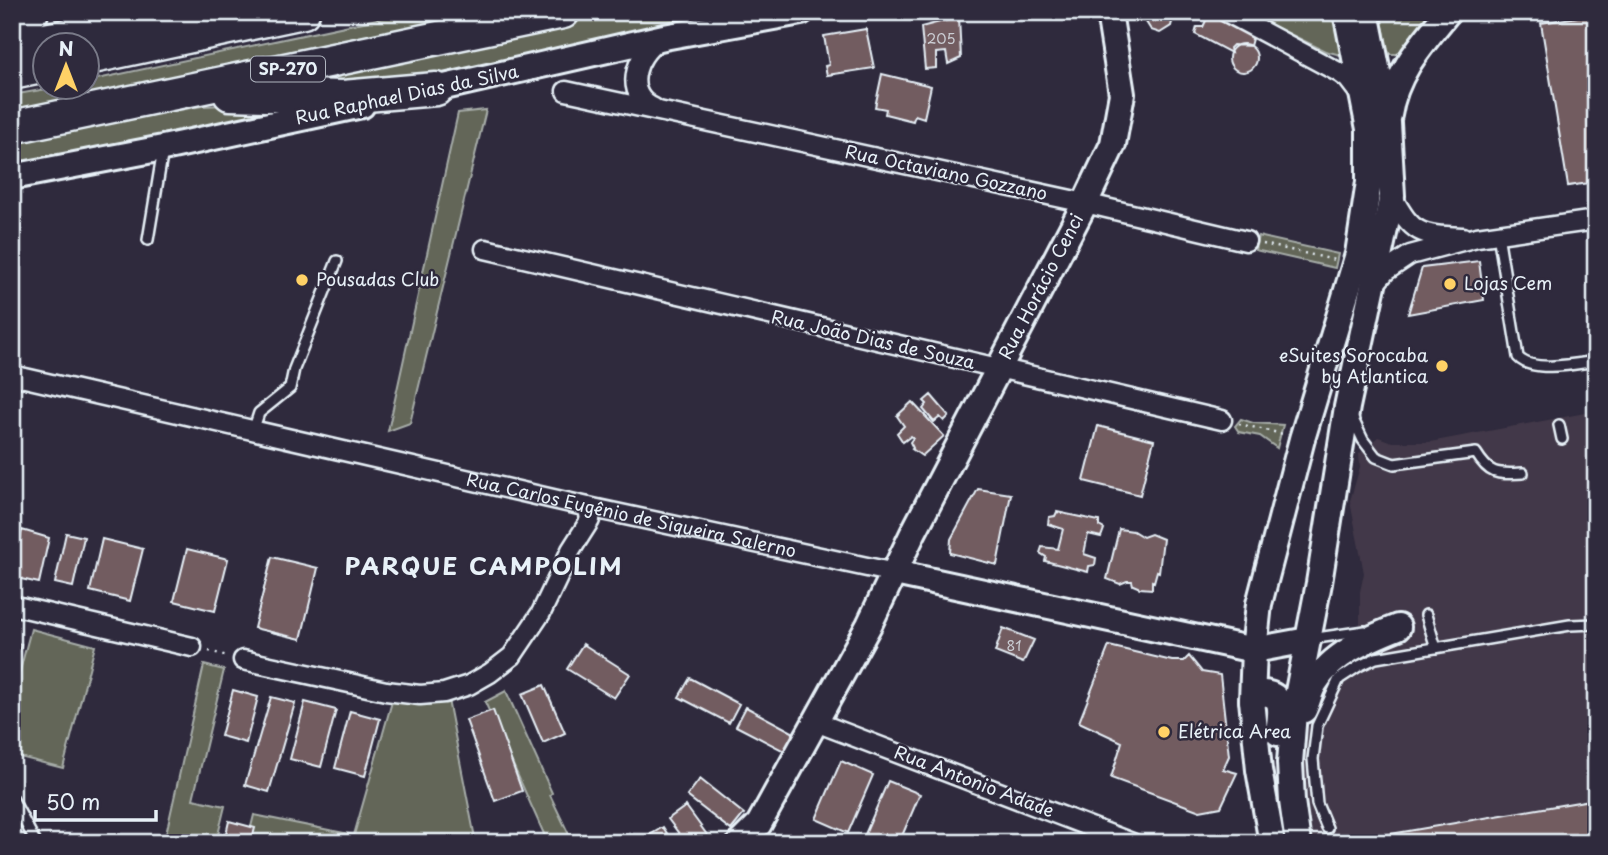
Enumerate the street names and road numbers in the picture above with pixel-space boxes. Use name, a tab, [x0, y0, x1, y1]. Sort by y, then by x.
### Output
road number: SP-270	[251, 57, 325, 82]
street label: Rua Raphael Dias da Silva	[293, 57, 521, 130]
street label: Rua Octaviano Gozzano	[843, 137, 1050, 206]
street label: Rua Horácio Cenci	[991, 208, 1089, 364]
street label: Rua João Dias de Souza	[769, 302, 979, 375]
street label: Rua Carlos Eugênio de Siqueira Salerno	[464, 465, 799, 563]
street label: Rua Antonio Adade	[891, 738, 1058, 824]

